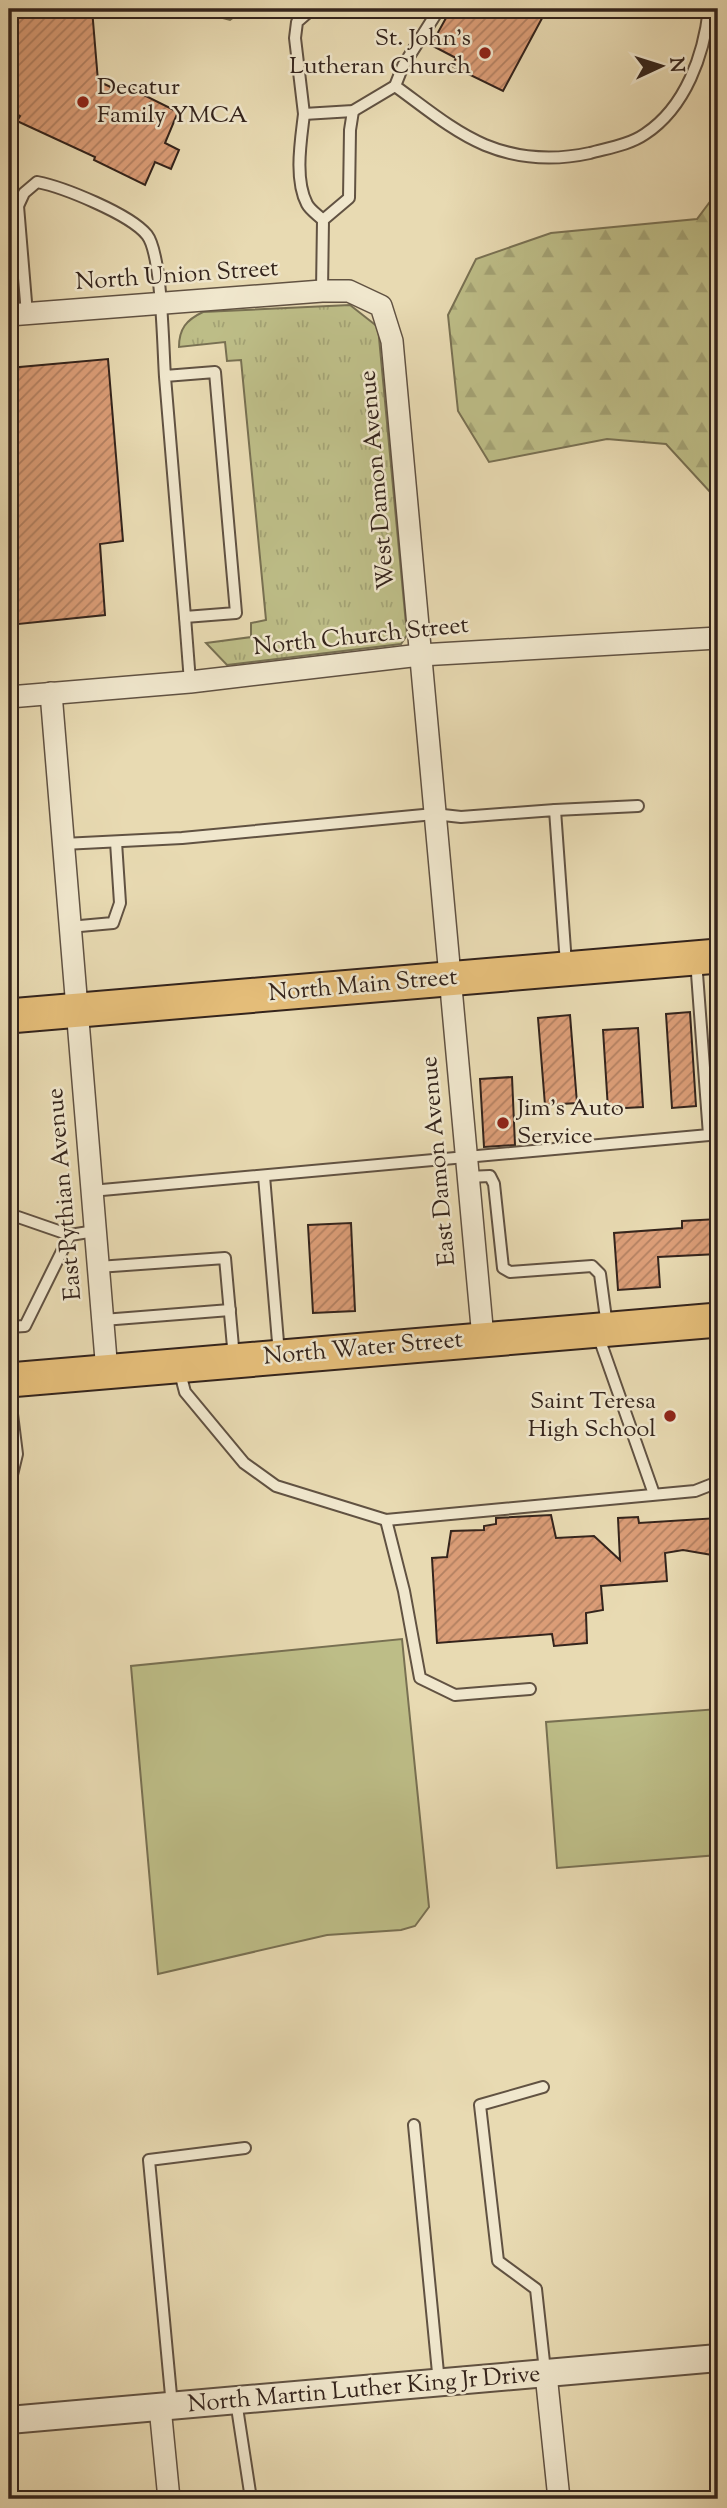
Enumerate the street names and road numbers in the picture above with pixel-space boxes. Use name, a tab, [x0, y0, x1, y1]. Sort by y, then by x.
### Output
street label: North Union Street	[74, 252, 280, 300]
street label: West Damon Avenue	[351, 369, 405, 591]
street label: North Church Street	[252, 609, 470, 665]
street label: North Main Street	[267, 961, 459, 1011]
street label: East Damon Avenue	[413, 1055, 465, 1267]
street label: East Pythian Avenue	[39, 1086, 91, 1302]
street label: North Water Street	[262, 1323, 464, 1375]
street label: North Martin Luther King Jr Drive	[186, 2358, 542, 2422]

